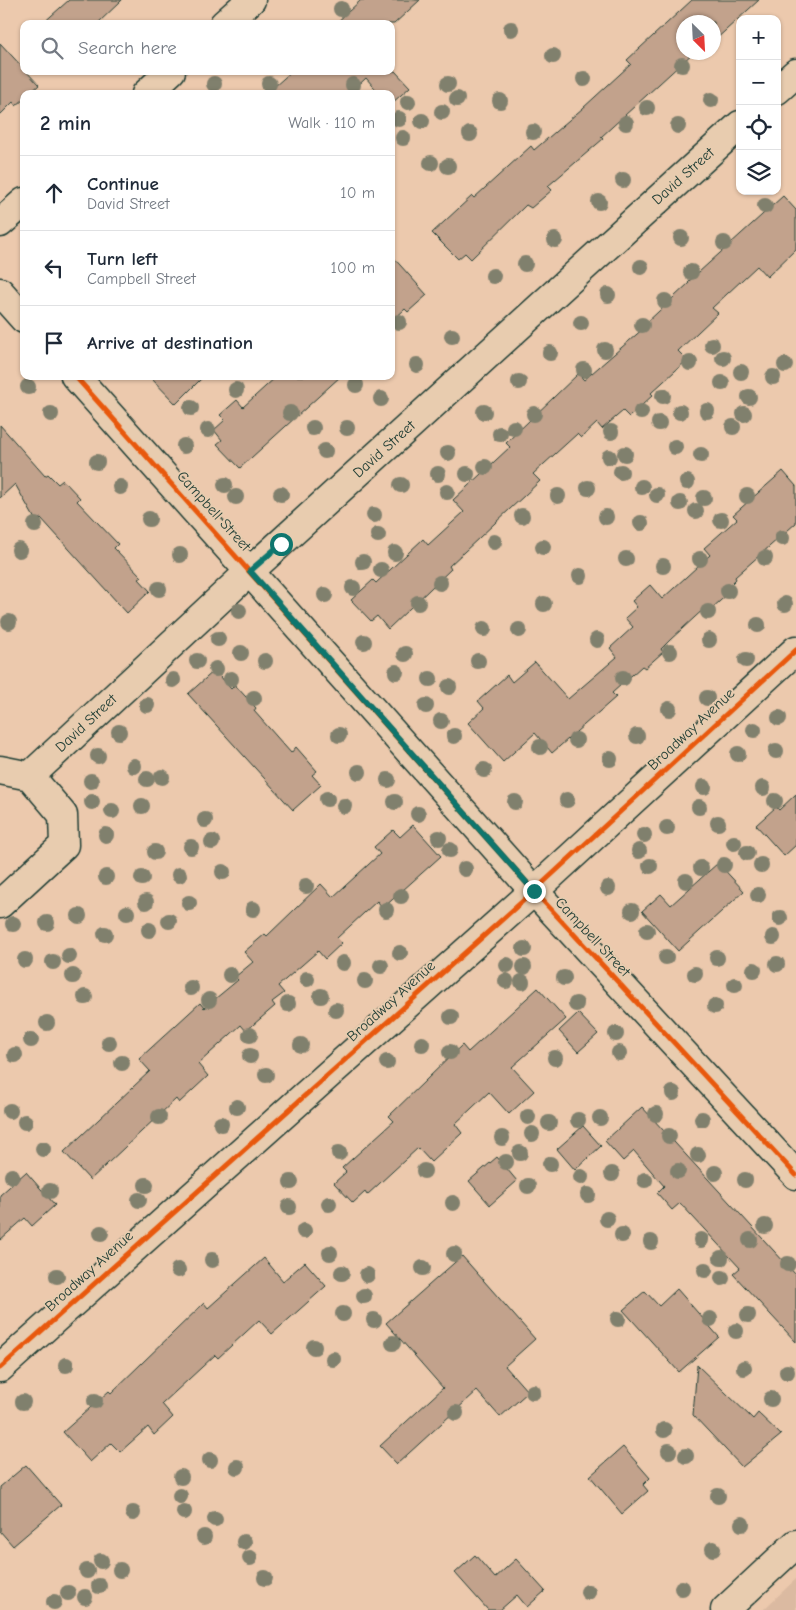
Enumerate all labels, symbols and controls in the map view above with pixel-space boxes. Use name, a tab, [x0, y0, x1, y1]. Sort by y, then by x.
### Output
north arrow	[676, 15, 721, 60]
map controls	[736, 15, 781, 195]
button: +	[736, 15, 781, 60]
search box	[20, 20, 395, 75]
icon: search	[38, 34, 66, 62]
text: Search here	[78, 37, 177, 59]
button: −	[736, 60, 781, 105]
button: locate	[736, 105, 781, 150]
text: 2 min	[40, 111, 91, 135]
text: Walk · 110 m	[288, 114, 375, 132]
street label: David Street	[648, 143, 718, 209]
button: layers	[736, 150, 781, 195]
text: Continue	[87, 173, 159, 195]
icon: ahead	[40, 179, 68, 207]
text: 10 m	[340, 184, 375, 202]
text: David Street	[87, 195, 170, 213]
text: Turn left	[87, 248, 158, 270]
icon: left	[40, 254, 68, 282]
text: 100 m	[331, 259, 375, 277]
text: Campbell Street	[87, 270, 196, 288]
icon: arrive	[40, 329, 68, 357]
text: Arrive at destination	[87, 332, 253, 354]
street label: David Street	[349, 416, 419, 482]
street label: Campbell Street	[173, 467, 255, 555]
route start	[270, 533, 293, 556]
street label: Broadway Avenue	[644, 684, 739, 774]
street label: David Street	[52, 690, 121, 756]
route end	[523, 880, 546, 903]
street label: Campbell Street	[552, 894, 635, 981]
street label: Broadway Avenue	[343, 956, 439, 1045]
street label: Broadway Avenue	[41, 1226, 137, 1315]

